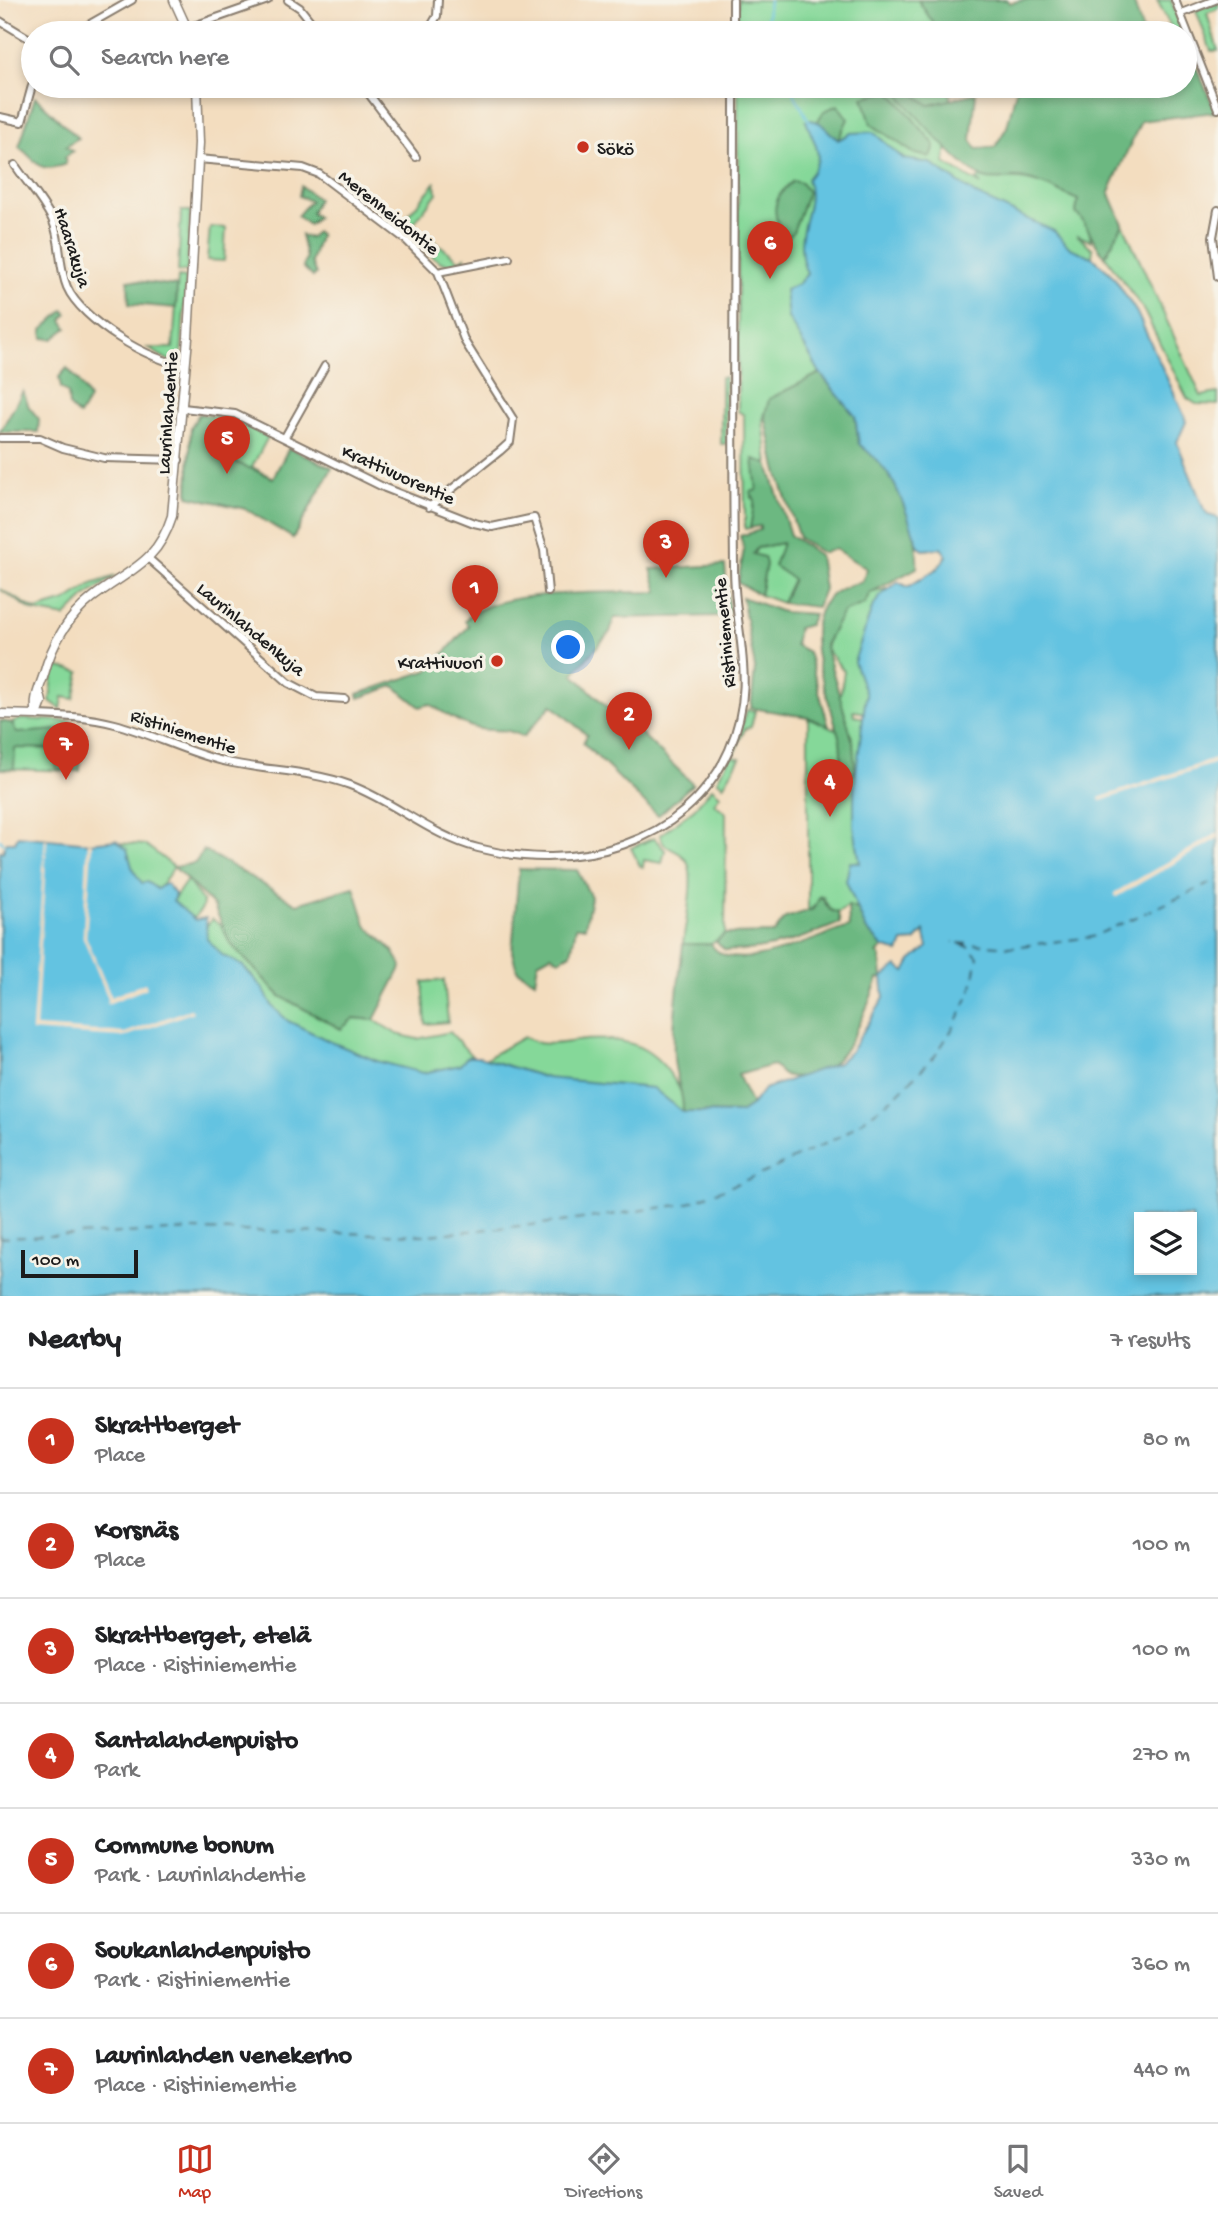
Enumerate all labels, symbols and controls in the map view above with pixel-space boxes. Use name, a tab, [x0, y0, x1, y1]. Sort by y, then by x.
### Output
search box	[21, 21, 1197, 98]
icon: search	[45, 41, 83, 79]
text: Search here	[101, 44, 229, 75]
marker: Sökö	[575, 139, 591, 155]
place label: Sökö	[597, 139, 634, 162]
street label: Merenneidontie	[333, 166, 443, 262]
street label: Haarakuja	[47, 205, 95, 292]
pin: 6	[747, 221, 793, 279]
street label: Laurinlahdentie	[154, 351, 185, 475]
pin: 5	[204, 416, 250, 474]
street label: Krattivuorentie	[337, 441, 458, 512]
pin: 3	[643, 520, 689, 578]
pin: 1	[452, 565, 498, 623]
street label: Ristiniementie	[710, 577, 743, 688]
street label: Laurinlahdenkuja	[191, 579, 310, 684]
your location	[551, 630, 585, 664]
place label: Krattivuori	[398, 653, 483, 676]
marker: Krattivuori	[489, 653, 505, 669]
pin: 2	[606, 692, 652, 750]
street label: Ristiniementie	[127, 705, 239, 761]
pin: 7	[43, 722, 89, 780]
pin: 4	[807, 759, 853, 817]
map controls	[1134, 1212, 1197, 1275]
button: layers	[1134, 1212, 1197, 1275]
scale bar	[21, 1247, 138, 1279]
text: 100 m	[32, 1250, 79, 1273]
text: Nearby	[28, 1324, 121, 1359]
text: 7 results	[1110, 1328, 1190, 1355]
text: Skrattberget	[95, 1412, 239, 1443]
text: 1	[46, 1427, 56, 1454]
text: 80 m	[1143, 1427, 1190, 1454]
text: Place	[95, 1443, 145, 1470]
text: Korsnäs	[95, 1517, 178, 1548]
text: 2	[45, 1532, 57, 1559]
text: 100 m	[1133, 1532, 1190, 1559]
text: Place	[95, 1548, 145, 1575]
text: Skrattberget, etelä	[95, 1622, 311, 1653]
text: 3	[45, 1637, 57, 1664]
text: 100 m	[1133, 1637, 1190, 1664]
text: Place · Ristiniementie	[95, 1653, 296, 1680]
text: Santalahdenpuisto	[95, 1727, 298, 1758]
text: 4	[46, 1742, 56, 1769]
text: 270 m	[1132, 1742, 1190, 1769]
text: Park	[95, 1758, 139, 1785]
text: Commune bonum	[95, 1832, 274, 1863]
text: 5	[45, 1847, 57, 1874]
text: 330 m	[1131, 1847, 1190, 1874]
text: Park · Laurinlahdentie	[95, 1863, 306, 1890]
text: Soukanlahdenpuisto	[95, 1937, 311, 1968]
text: 6	[45, 1952, 57, 1979]
text: 360 m	[1132, 1952, 1190, 1979]
text: Park · Ristiniementie	[95, 1968, 290, 1995]
text: Laurinlahden venekerho	[95, 2042, 352, 2073]
text: 7	[45, 2057, 57, 2084]
text: 440 m	[1133, 2057, 1190, 2084]
text: Place · Ristiniementie	[95, 2073, 296, 2100]
tab: Map	[176, 2140, 214, 2205]
tab: Directions	[565, 2140, 642, 2205]
tab: Saved	[994, 2140, 1042, 2205]

